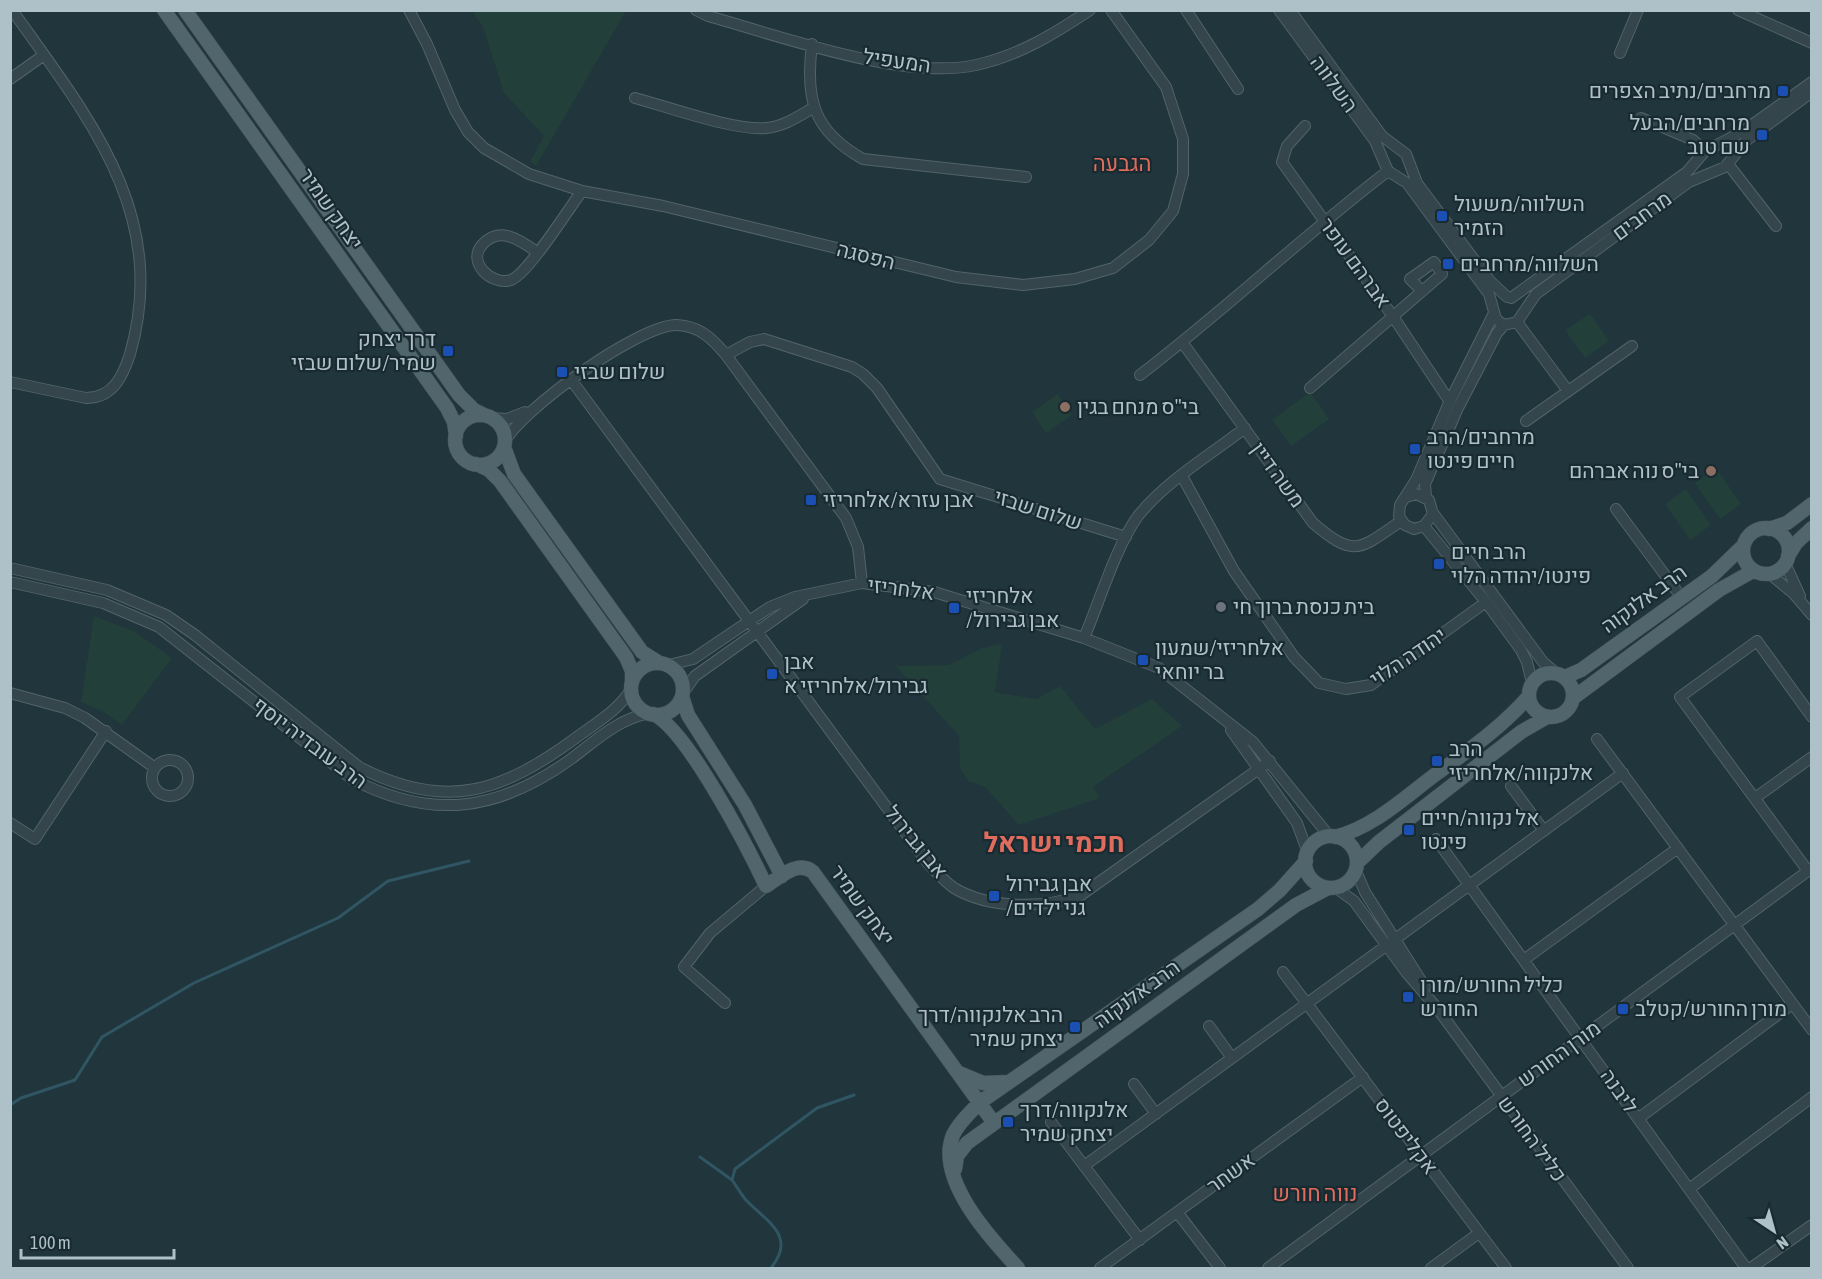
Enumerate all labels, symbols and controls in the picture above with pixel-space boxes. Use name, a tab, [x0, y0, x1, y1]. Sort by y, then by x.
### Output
street label: המעפיל	[862, 43, 933, 77]
street label: השלווה	[1306, 50, 1363, 117]
place label: מרחבים/נתיב הצפרים	[1589, 78, 1771, 102]
marker: מרחבים/נתיב הצפרים	[1776, 84, 1790, 98]
place label: מרחבים/הבעל שם טוב	[1629, 110, 1750, 158]
marker: מרחבים/הבעל שם טוב	[1755, 128, 1769, 142]
district label: הגבעה	[1093, 150, 1151, 176]
street label: יצחק שמיר	[295, 163, 368, 253]
street label: מרחבים	[1607, 186, 1676, 245]
place label: השלווה/משעול הזמיר	[1454, 191, 1585, 239]
marker: השלווה/משעול הזמיר	[1435, 209, 1449, 223]
street label: אברהם עופר	[1315, 213, 1396, 312]
street label: הפסגה	[835, 236, 898, 274]
place label: השלווה/מרחבים	[1460, 251, 1599, 275]
marker: השלווה/מרחבים	[1441, 257, 1455, 271]
place label: דרך יצחק שמיר/שלום שבזי	[291, 326, 436, 374]
marker: דרך יצחק שמיר/שלום שבזי	[441, 344, 455, 358]
place label: שלום שבזי	[574, 359, 665, 383]
marker: שלום שבזי	[555, 365, 569, 379]
place label: בי"ס מנחם בגין	[1077, 394, 1199, 418]
marker: בי"ס מנחם בגין	[1058, 400, 1072, 414]
place label: מרחבים/הרב חיים פינטו	[1427, 424, 1535, 472]
street label: משה דיין	[1247, 437, 1311, 512]
marker: מרחבים/הרב חיים פינטו	[1408, 442, 1422, 456]
place label: בי"ס נוה אברהם	[1569, 458, 1699, 482]
marker: בי"ס נוה אברהם	[1704, 464, 1718, 478]
street label: שלום שבזי	[991, 484, 1085, 535]
place label: אבן עזרא/אלחריזי	[823, 487, 974, 511]
marker: אבן עזרא/אלחריזי	[804, 493, 818, 507]
place label: הרב חיים פינטו/יהודה הלוי	[1451, 539, 1591, 587]
marker: הרב חיים פינטו/יהודה הלוי	[1432, 557, 1446, 571]
street label: הרב אלנקוה	[1596, 559, 1691, 637]
street label: אלחריזי	[866, 572, 936, 604]
place label: אלחריזי /אבן גבירול	[966, 583, 1059, 631]
place label: בית כנסת ברוך חי	[1233, 594, 1375, 618]
marker: בית כנסת ברוך חי	[1214, 600, 1228, 614]
marker: אלחריזי /אבן גבירול	[947, 601, 961, 615]
street label: יהודה הלוי	[1365, 622, 1450, 690]
place label: אלחריזי/שמעון בר יוחאי	[1155, 635, 1284, 683]
place label: אבן גבירול/אלחריזי א	[784, 649, 928, 697]
marker: אלחריזי/שמעון בר יוחאי	[1136, 653, 1150, 667]
marker: אבן גבירול/אלחריזי א	[765, 667, 779, 681]
street label: הרב עובדיה יוסף	[249, 691, 372, 793]
place label: הרב אלנקווה/אלחריזי	[1449, 736, 1593, 784]
marker: הרב אלנקווה/אלחריזי	[1430, 754, 1444, 768]
street label: אבן גבירול	[880, 800, 953, 882]
place label: אל נקווה/חיים פינטו	[1421, 805, 1539, 853]
marker: אל נקווה/חיים פינטו	[1402, 823, 1416, 837]
district label: חכמי ישראל	[983, 827, 1125, 858]
street label: יצחק שמיר	[826, 860, 900, 949]
place label: אבן גבירול /גני ילדים	[1006, 871, 1092, 919]
marker: אבן גבירול /גני ילדים	[987, 889, 1001, 903]
street label: הרב אלנקוה	[1089, 954, 1184, 1032]
place label: כליל החורש/מורן החורש	[1420, 972, 1563, 1020]
marker: כליל החורש/מורן החורש	[1401, 990, 1415, 1004]
place label: מורן החורש/קטלב	[1635, 996, 1787, 1020]
place label: הרב אלנקווה/דרך יצחק שמיר	[918, 1002, 1063, 1050]
marker: מורן החורש/קטלב	[1616, 1002, 1630, 1016]
street label: מורן החורש	[1512, 1015, 1605, 1091]
marker: הרב אלנקווה/דרך יצחק שמיר	[1068, 1020, 1082, 1034]
street label: ליבנה	[1596, 1064, 1644, 1117]
street label: כליל החורש	[1494, 1091, 1572, 1186]
street label: אקליפטוס	[1370, 1092, 1443, 1178]
place label: אלנקווה/דרך יצחק שמיר	[1020, 1097, 1128, 1145]
marker: אלנקווה/דרך יצחק שמיר	[1001, 1115, 1015, 1129]
street label: אשחר	[1202, 1147, 1259, 1198]
district label: נווה חורש	[1273, 1180, 1358, 1206]
north arrow	[1744, 1201, 1804, 1261]
scale bar	[21, 1222, 174, 1260]
text: 100 m	[30, 1232, 71, 1253]
text: N	[1774, 1233, 1792, 1253]

